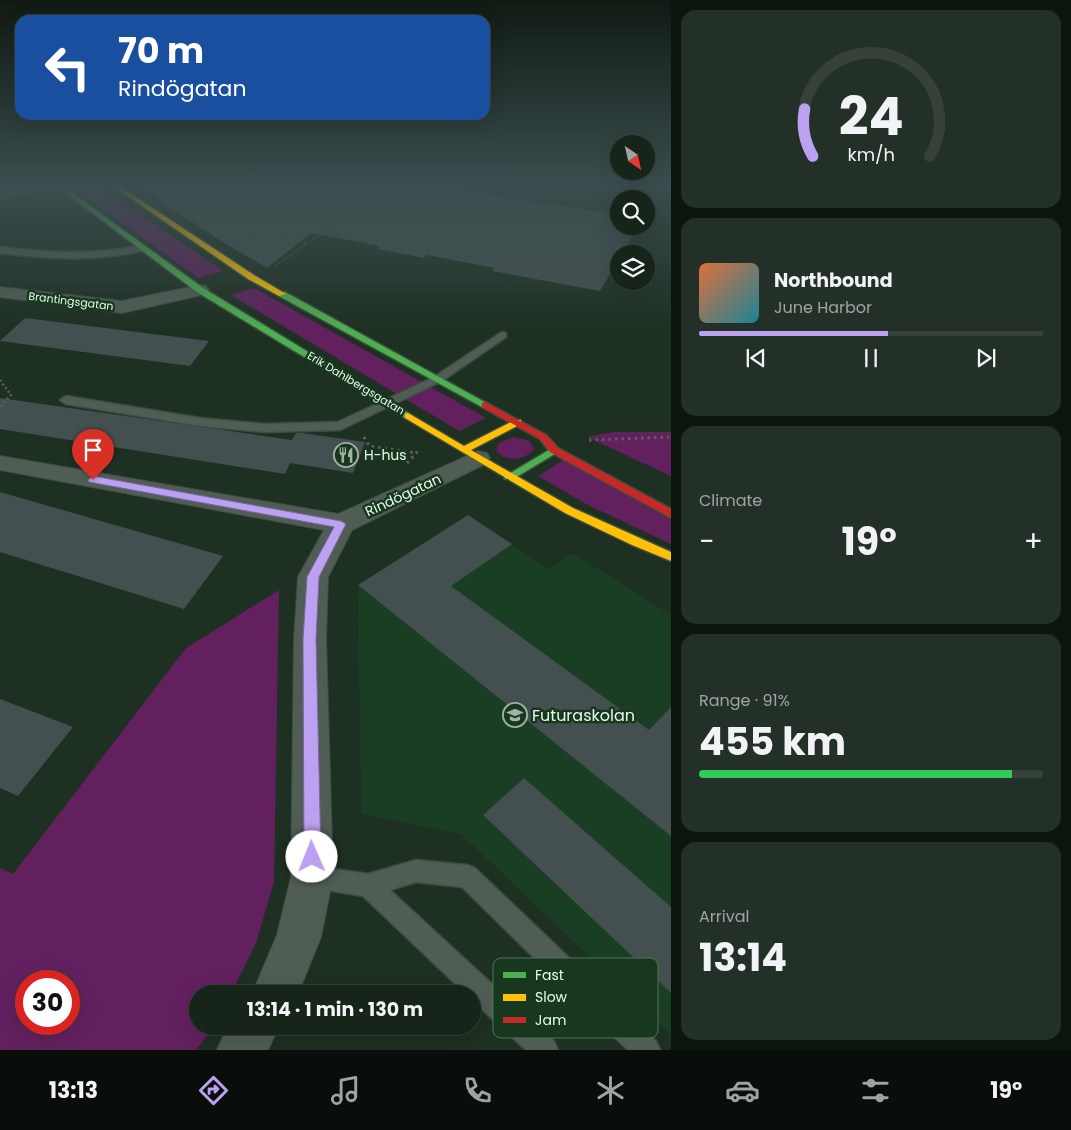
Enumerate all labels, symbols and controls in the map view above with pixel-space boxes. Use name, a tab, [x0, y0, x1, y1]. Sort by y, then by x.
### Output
text: 70 m	[118, 26, 204, 75]
icon: left	[35, 35, 100, 100]
text: Rindögatan	[118, 73, 247, 104]
text: 24	[839, 80, 903, 153]
north arrow	[610, 135, 655, 180]
map controls	[610, 135, 655, 290]
text: km/h	[847, 142, 895, 167]
button: search	[610, 190, 655, 235]
button: layers	[610, 245, 655, 290]
text: Northbound	[774, 267, 893, 294]
street label: Brantingsgatan	[28, 288, 114, 314]
text: June Harbor	[774, 296, 872, 319]
icon: previous	[742, 344, 770, 372]
icon: pause	[857, 344, 885, 372]
icon: next	[972, 344, 1000, 372]
street label: Erik Dahlbergsgatan	[304, 348, 408, 418]
pin	[72, 429, 114, 480]
icon: arrive	[79, 436, 107, 464]
restaurant icon: H-hus	[333, 442, 359, 468]
place label: H-hus	[364, 445, 407, 465]
street label: Rindögatan	[362, 469, 444, 521]
text: Climate	[699, 489, 762, 512]
text: 19°	[842, 515, 897, 568]
text: −	[699, 522, 714, 561]
text: +	[1024, 522, 1043, 561]
text: Range · 91%	[699, 689, 790, 712]
school or university icon: Futuraskolan	[502, 702, 528, 728]
place label: Futuraskolan	[532, 704, 635, 727]
text: 455 km	[699, 715, 846, 768]
position arrow	[285, 830, 337, 882]
text: Arrival	[699, 905, 749, 928]
text: 13:14	[699, 931, 787, 984]
legend	[493, 958, 658, 1038]
text: Fast	[535, 965, 564, 985]
speed limit sign: 30	[15, 970, 80, 1035]
text: Slow	[535, 987, 568, 1007]
text: 13:14 · 1 min · 130 m	[247, 996, 423, 1023]
text: Jam	[535, 1010, 566, 1030]
icon: directions	[196, 1073, 231, 1108]
icon: music	[328, 1073, 363, 1108]
icon: phone	[460, 1073, 495, 1108]
icon: climate	[593, 1073, 628, 1108]
icon: car	[725, 1073, 760, 1108]
icon: filters	[858, 1073, 893, 1108]
text: 13:13	[49, 1075, 98, 1106]
text: 19°	[990, 1075, 1022, 1106]

